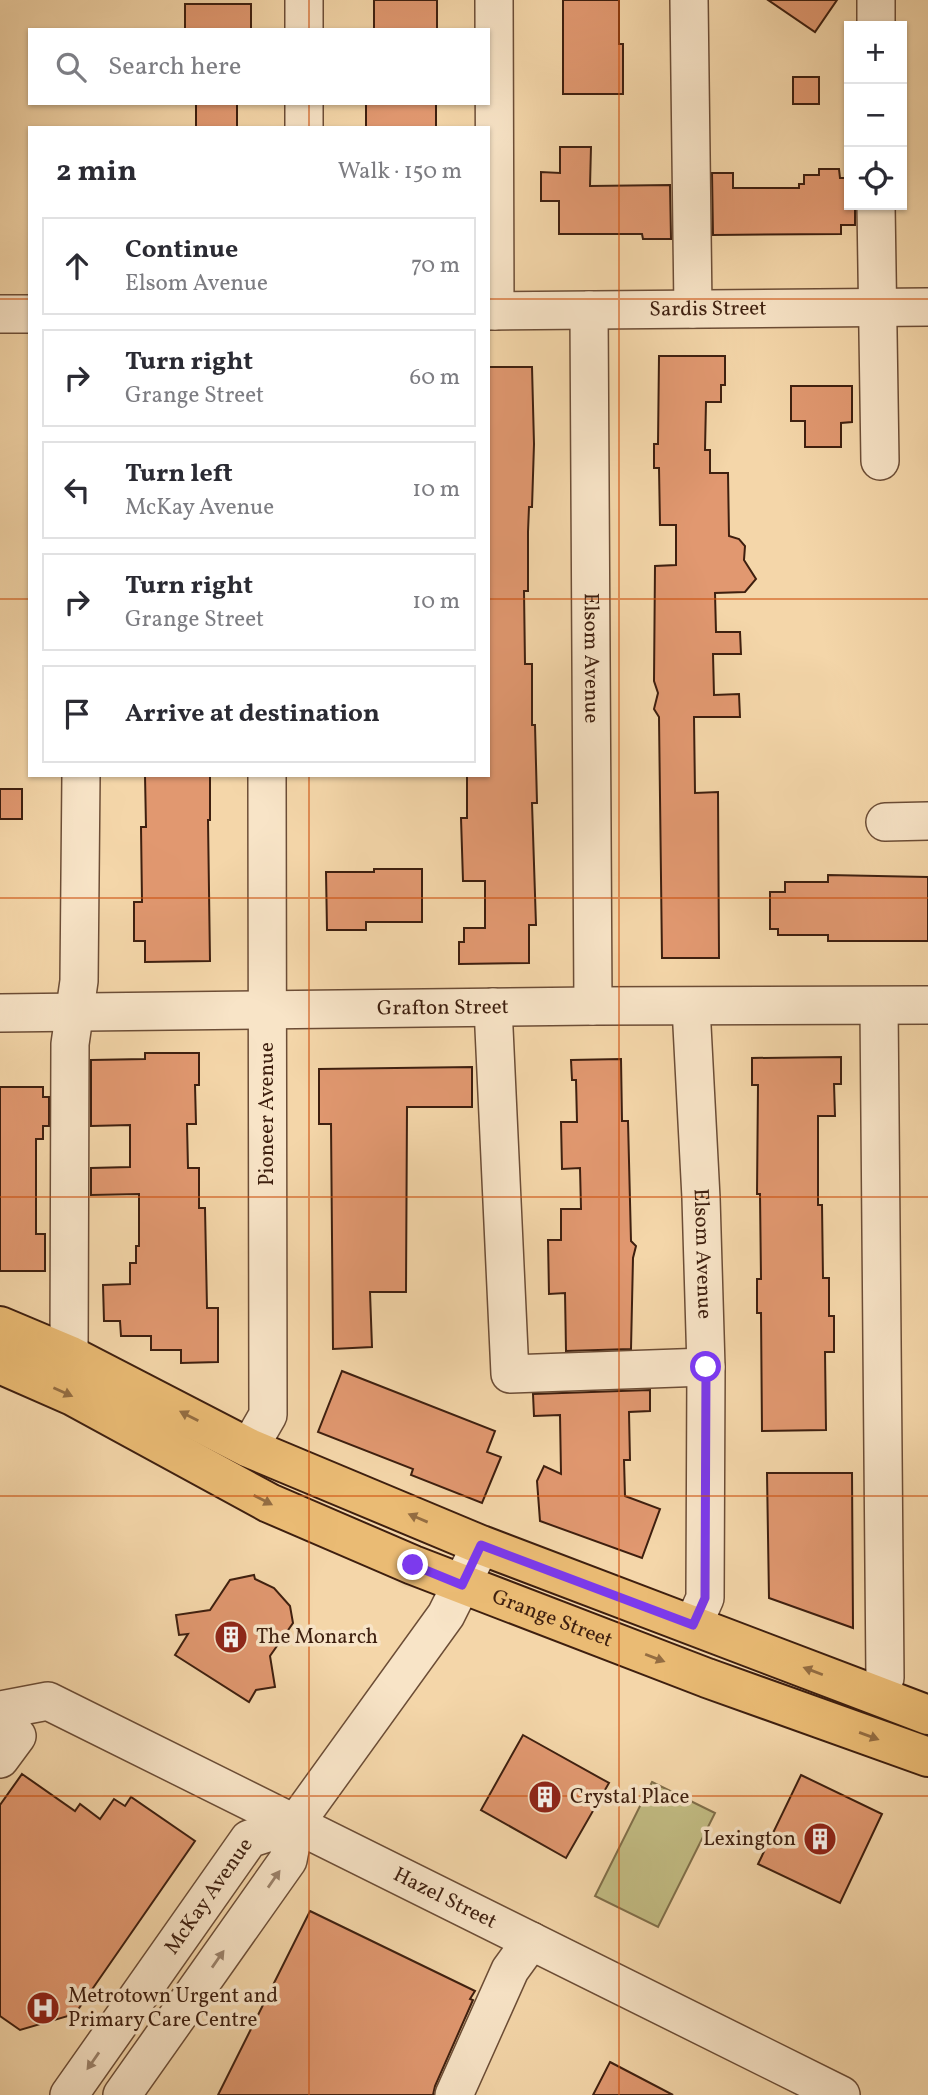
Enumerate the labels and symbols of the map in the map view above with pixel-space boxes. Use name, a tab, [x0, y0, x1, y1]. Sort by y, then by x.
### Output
street label: Sardis Street	[649, 294, 767, 324]
street label: Elsom Avenue	[576, 593, 606, 723]
street label: Grafton Street	[377, 992, 509, 1023]
street label: Pioneer Avenue	[253, 1042, 282, 1186]
street label: Elsom Avenue	[686, 1188, 719, 1319]
route start	[690, 1351, 721, 1382]
one-way arrow	[52, 1387, 73, 1398]
one-way arrow	[179, 1411, 199, 1422]
one-way arrow	[253, 1494, 273, 1505]
one-way arrow	[407, 1513, 428, 1524]
route end	[397, 1549, 428, 1580]
street label: Grange Street	[488, 1582, 617, 1655]
building icon: The Monarch	[212, 1618, 250, 1656]
place label: The Monarch	[256, 1623, 378, 1652]
one-way arrow	[645, 1653, 666, 1664]
one-way arrow	[803, 1665, 824, 1676]
one-way arrow	[859, 1731, 880, 1742]
building icon: Crystal Place	[526, 1778, 564, 1816]
place label: Crystal Place	[570, 1783, 689, 1812]
building icon: Lexington	[801, 1820, 839, 1858]
place label: Lexington	[703, 1825, 796, 1854]
street label: McKay Avenue	[158, 1832, 260, 1960]
street label: Hazel Street	[388, 1860, 502, 1936]
one-way arrow	[267, 1870, 281, 1888]
one-way arrow	[211, 1950, 225, 1968]
place label: Metrotown Urgent and Primary Care Centre	[68, 1982, 278, 2035]
hospital icon: Metrotown Urgent and Primary Care Centre	[24, 1989, 62, 2027]
one-way arrow	[86, 2052, 100, 2070]

